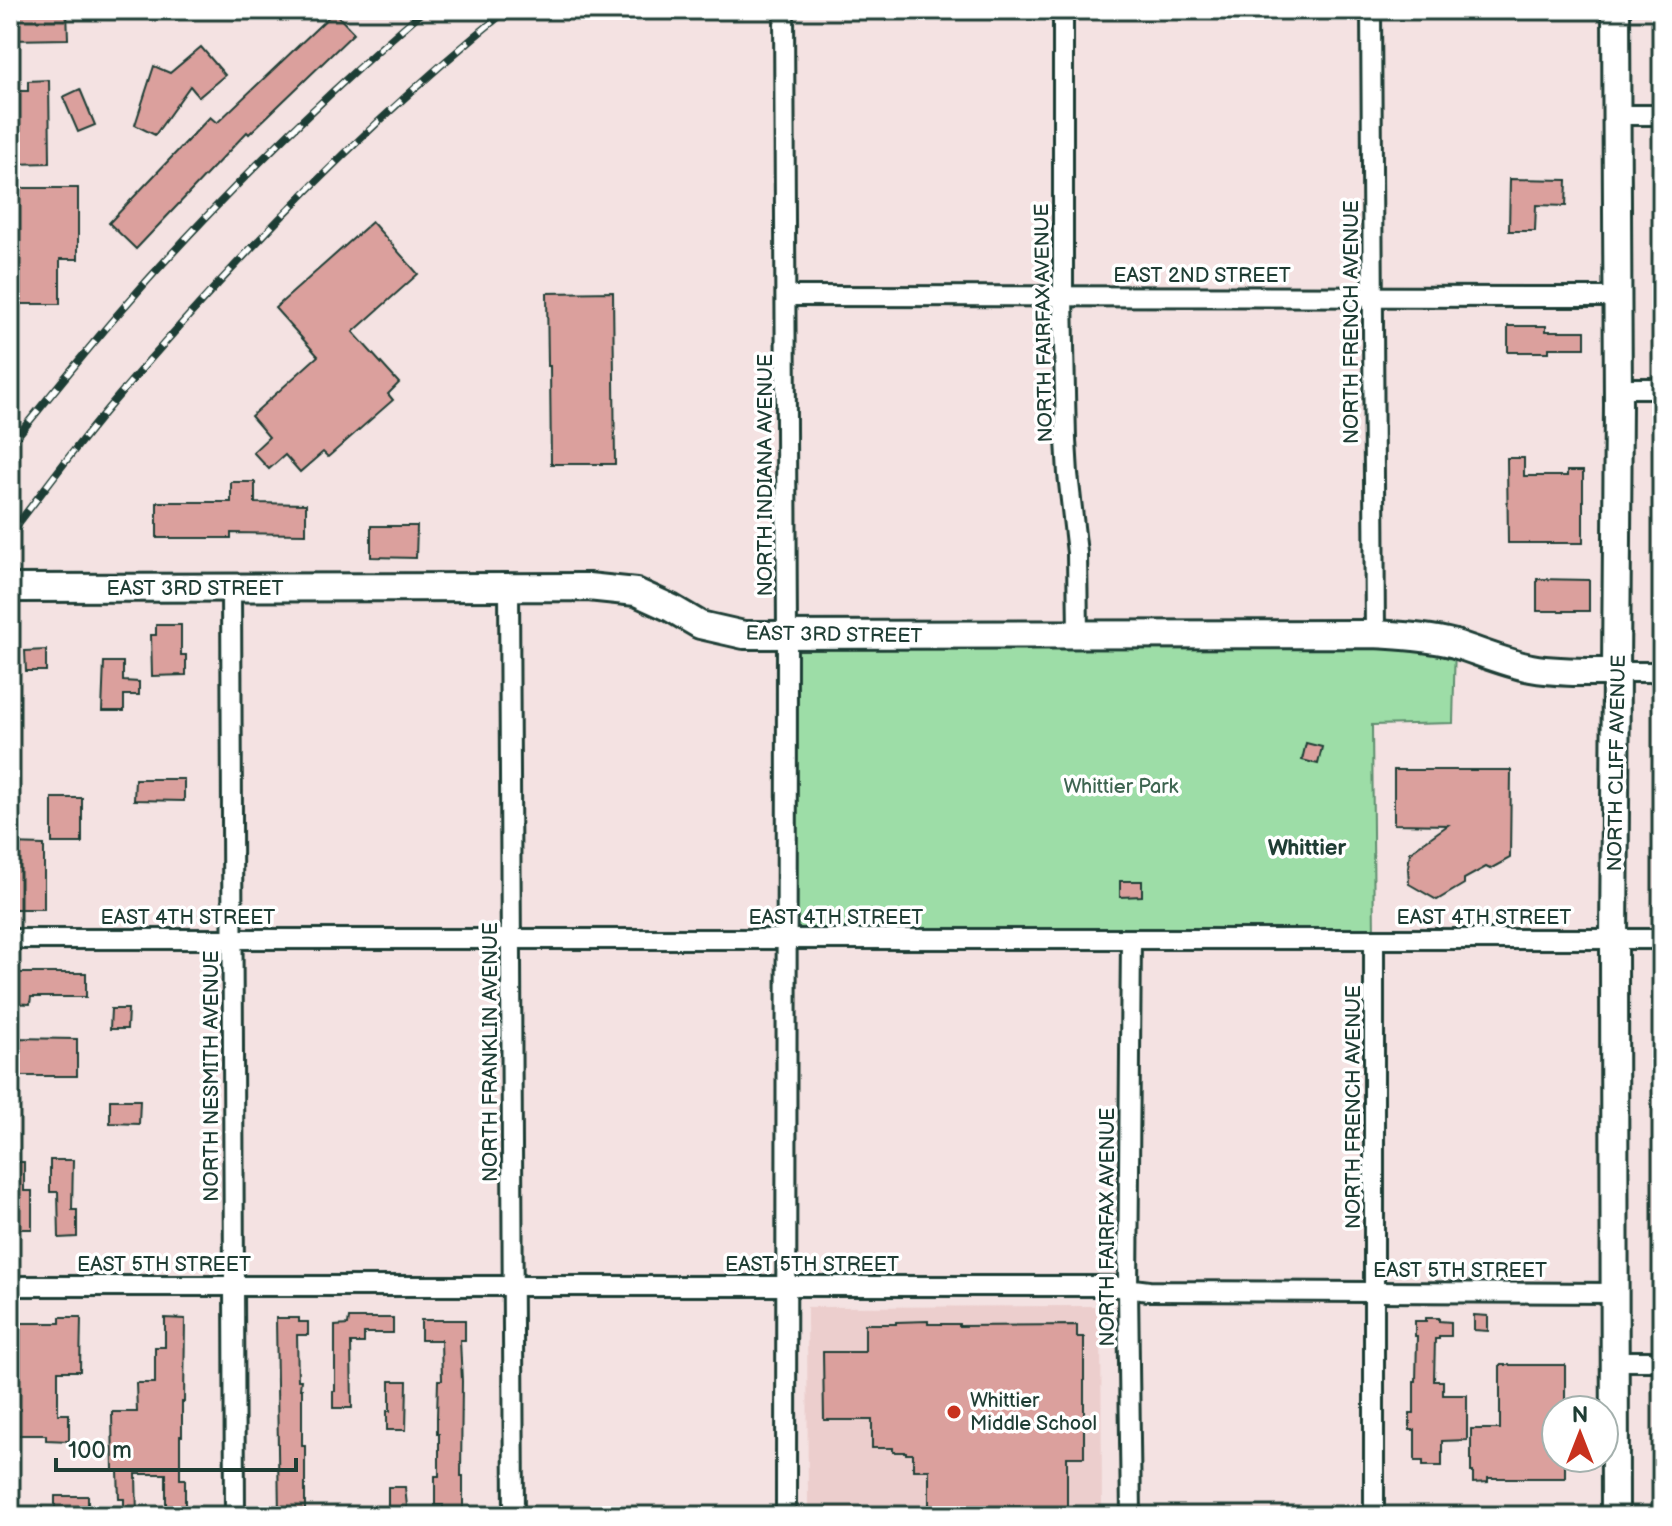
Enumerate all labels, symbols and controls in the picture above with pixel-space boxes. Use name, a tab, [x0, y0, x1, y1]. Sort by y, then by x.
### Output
street label: NORTH FRENCH AVENUE	[1340, 200, 1364, 444]
street label: NORTH FAIRFAX AVENUE	[1030, 203, 1058, 443]
street label: EAST 2ND STREET	[1113, 264, 1291, 288]
street label: NORTH INDIANA AVENUE	[754, 354, 778, 596]
street label: EAST 3RD STREET	[106, 577, 284, 601]
street label: EAST 3RD STREET	[745, 621, 923, 649]
street label: NORTH CLIFF AVENUE	[1603, 655, 1631, 872]
park label: Whittier Park	[1064, 775, 1179, 799]
district label: Whittier	[1268, 835, 1346, 862]
street label: EAST 4TH STREET	[101, 906, 275, 930]
street label: EAST 4TH STREET	[749, 906, 923, 930]
street label: EAST 4TH STREET	[1397, 906, 1571, 930]
street label: NORTH FRANKLIN AVENUE	[479, 922, 503, 1182]
street label: NORTH NESMITH AVENUE	[200, 950, 224, 1202]
street label: NORTH FRENCH AVENUE	[1342, 985, 1366, 1229]
street label: NORTH FAIRFAX AVENUE	[1096, 1108, 1120, 1346]
street label: EAST 5TH STREET	[77, 1253, 251, 1277]
street label: EAST 5TH STREET	[725, 1253, 899, 1277]
street label: EAST 5TH STREET	[1373, 1259, 1547, 1283]
place label: Whittier Middle School	[970, 1389, 1097, 1436]
north arrow	[1540, 1394, 1620, 1474]
text: N	[1572, 1402, 1588, 1429]
marker: Whittier Middle School	[945, 1403, 963, 1421]
scale bar	[56, 1422, 296, 1472]
text: 100 m	[68, 1436, 132, 1465]

